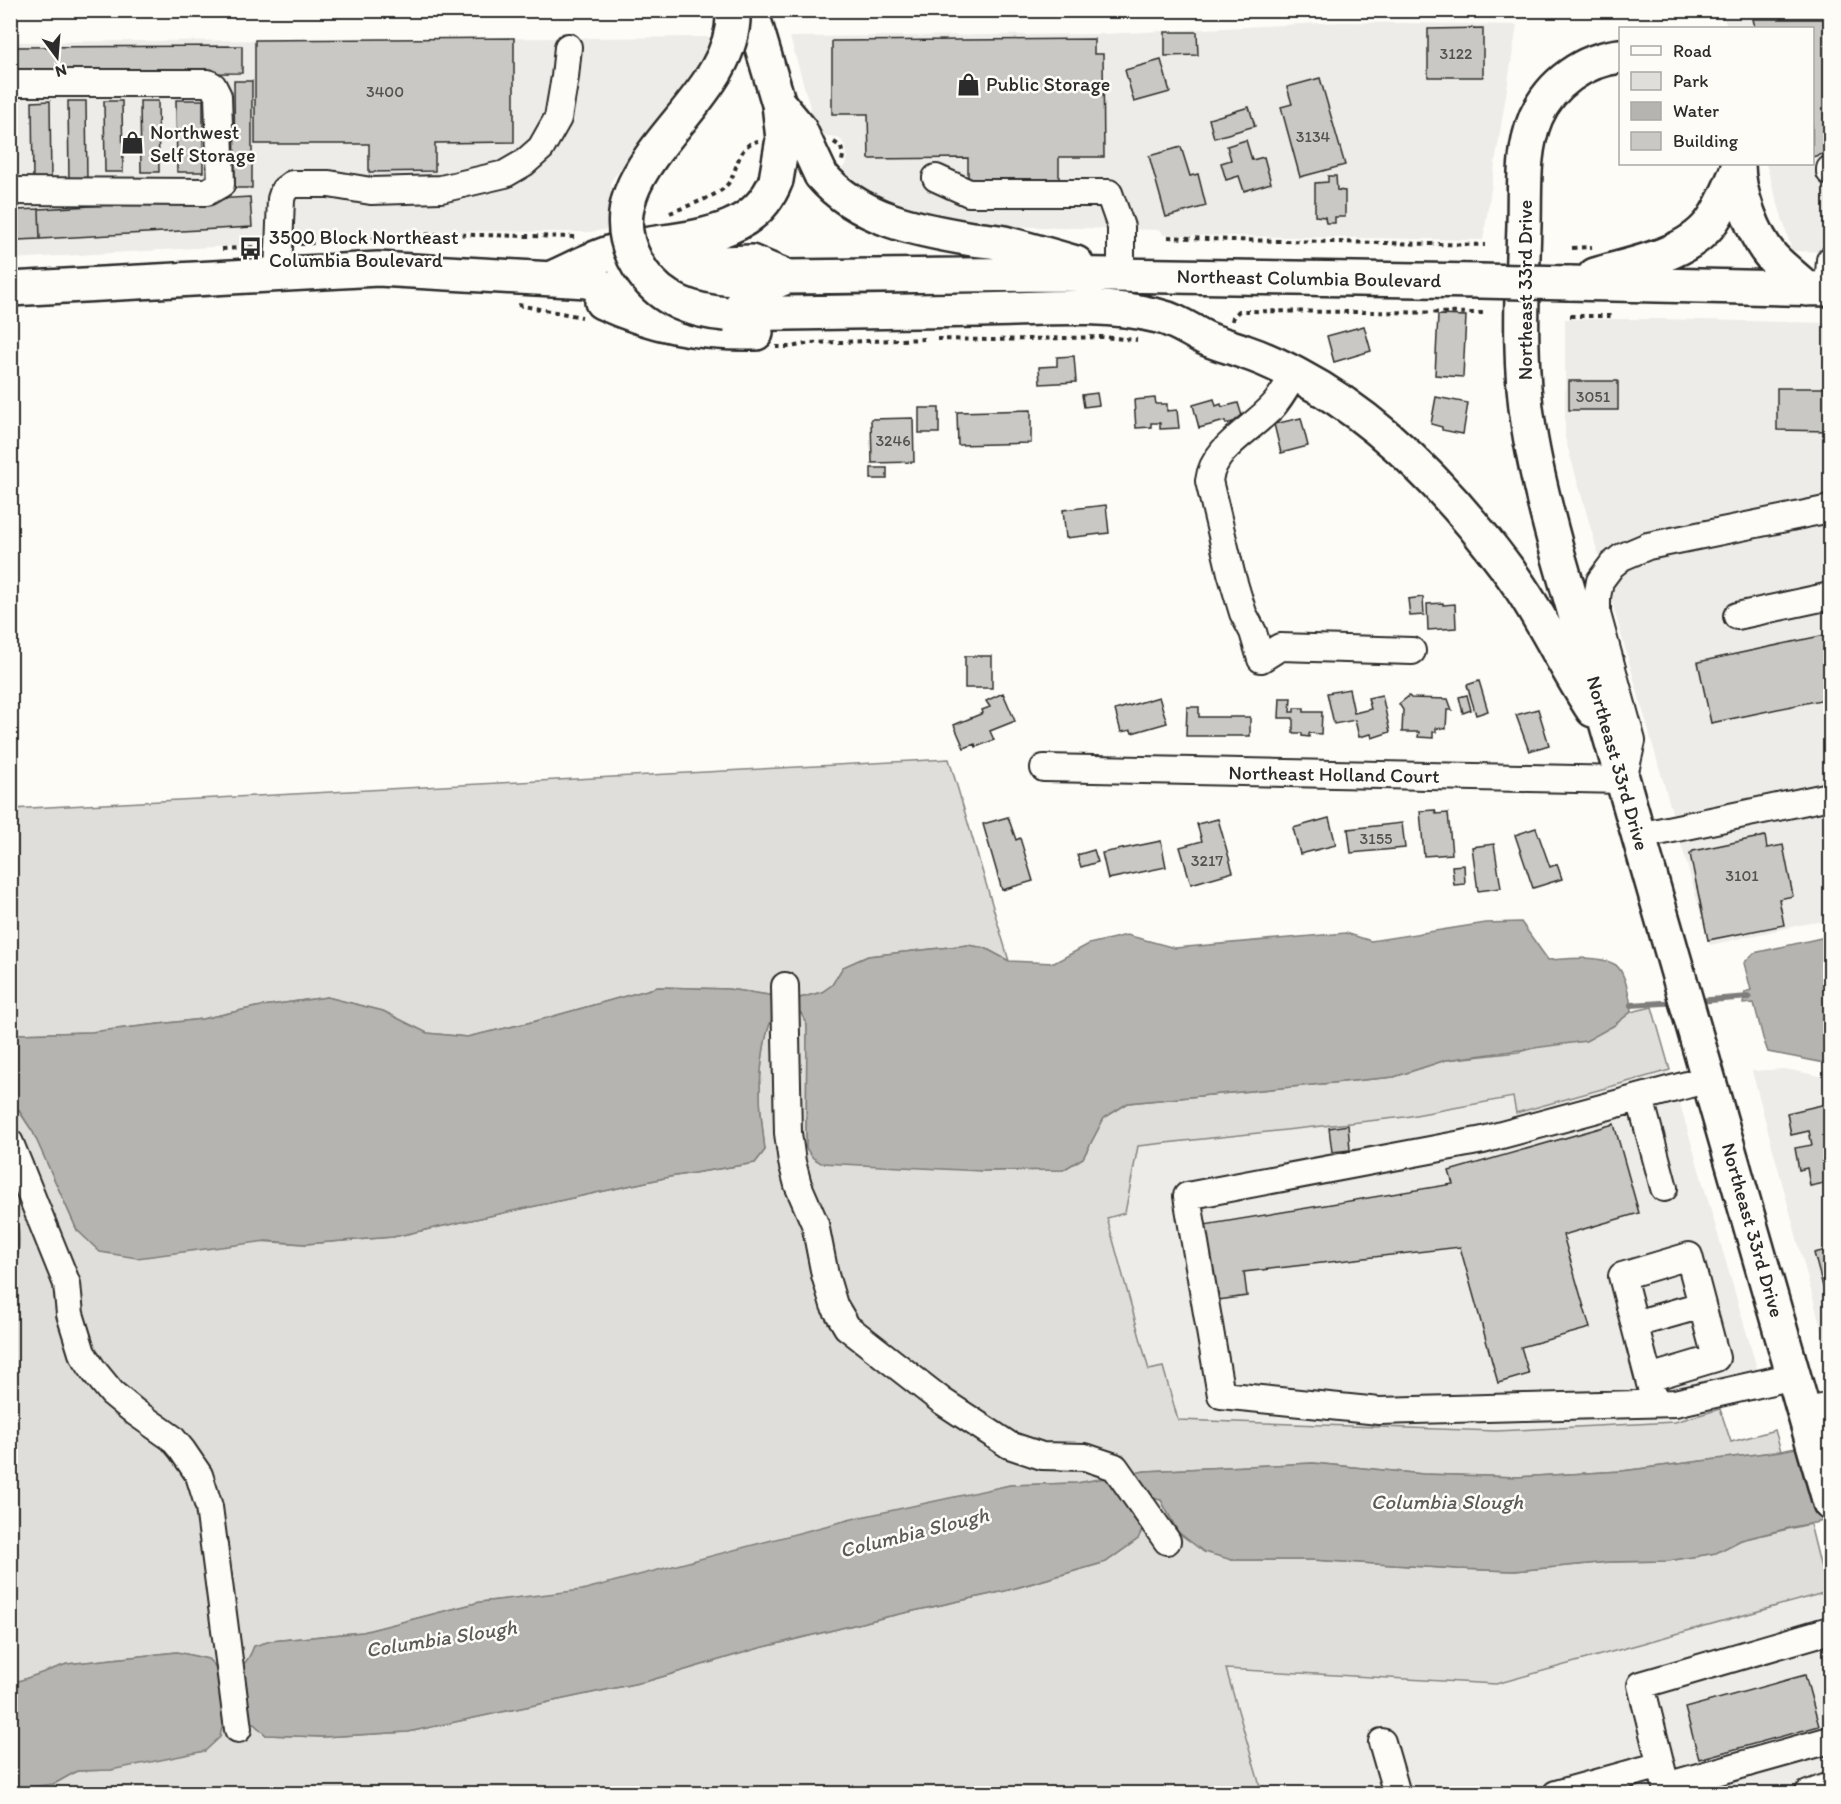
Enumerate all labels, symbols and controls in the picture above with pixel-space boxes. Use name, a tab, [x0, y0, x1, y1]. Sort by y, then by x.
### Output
north arrow	[27, 27, 87, 87]
legend	[1619, 27, 1814, 165]
text: Road	[1673, 40, 1712, 62]
house number: 3122	[1440, 44, 1473, 63]
text: N	[53, 60, 69, 82]
text: Park	[1673, 70, 1708, 92]
shop icon: Public Storage	[955, 71, 981, 97]
place label: Public Storage	[986, 72, 1110, 96]
house number: 3400	[366, 82, 404, 101]
text: Water	[1673, 100, 1719, 122]
place label: Northwest Self Storage	[150, 120, 255, 167]
house number: 3134	[1296, 127, 1331, 146]
shop icon: Northwest Self Storage	[119, 130, 145, 156]
text: Building	[1673, 130, 1739, 152]
street label: Northeast 33rd Drive	[1513, 200, 1537, 380]
place label: 3500 Block Northeast Columbia Boulevard	[269, 225, 459, 272]
bus stop icon: 3500 Block Northeast Columbia Boulevard	[238, 235, 264, 261]
street label: Northeast Columbia Boulevard	[1176, 264, 1442, 292]
house number: 3051	[1576, 387, 1611, 406]
house number: 3246	[875, 431, 911, 450]
street label: Northeast 33rd Drive	[1582, 673, 1654, 853]
street label: Northeast Holland Court	[1228, 760, 1440, 788]
house number: 3155	[1360, 829, 1392, 848]
house number: 3217	[1191, 851, 1223, 870]
house number: 3101	[1725, 866, 1759, 885]
street label: Northeast 33rd Drive	[1717, 1140, 1789, 1320]
water label: Columbia Slough	[1371, 1489, 1524, 1514]
water label: Columbia Slough	[837, 1501, 992, 1563]
water label: Columbia Slough	[364, 1614, 519, 1662]

